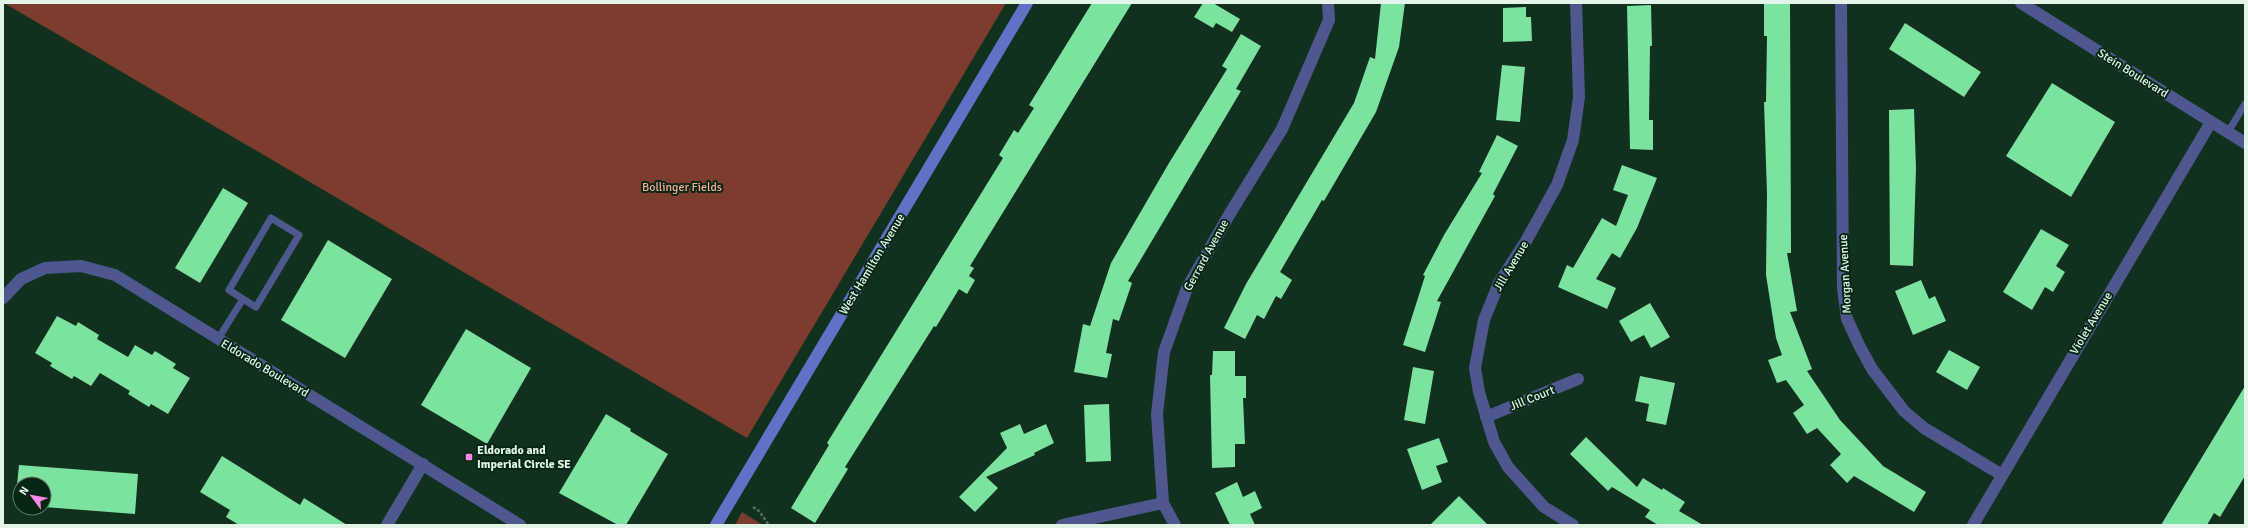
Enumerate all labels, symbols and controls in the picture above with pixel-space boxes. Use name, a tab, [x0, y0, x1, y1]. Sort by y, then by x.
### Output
street label: Stein Boulevard	[2095, 46, 2171, 101]
park label: Bollinger Fields	[642, 180, 722, 195]
street label: West Hamilton Avenue	[836, 211, 909, 317]
street label: Gerrard Avenue	[1181, 217, 1232, 294]
street label: Morgan Avenue	[1836, 234, 1855, 314]
street label: Jill Avenue	[1491, 239, 1532, 294]
street label: Violet Avenue	[2067, 289, 2116, 357]
street label: Eldorado Boulevard	[218, 336, 311, 401]
street label: Jill Court	[1508, 383, 1557, 414]
place label: Eldorado and Imperial Circle SE	[477, 443, 571, 472]
marker: Eldorado and Imperial Circle SE	[464, 452, 474, 462]
north arrow	[12, 476, 52, 516]
text: N	[16, 484, 31, 498]

